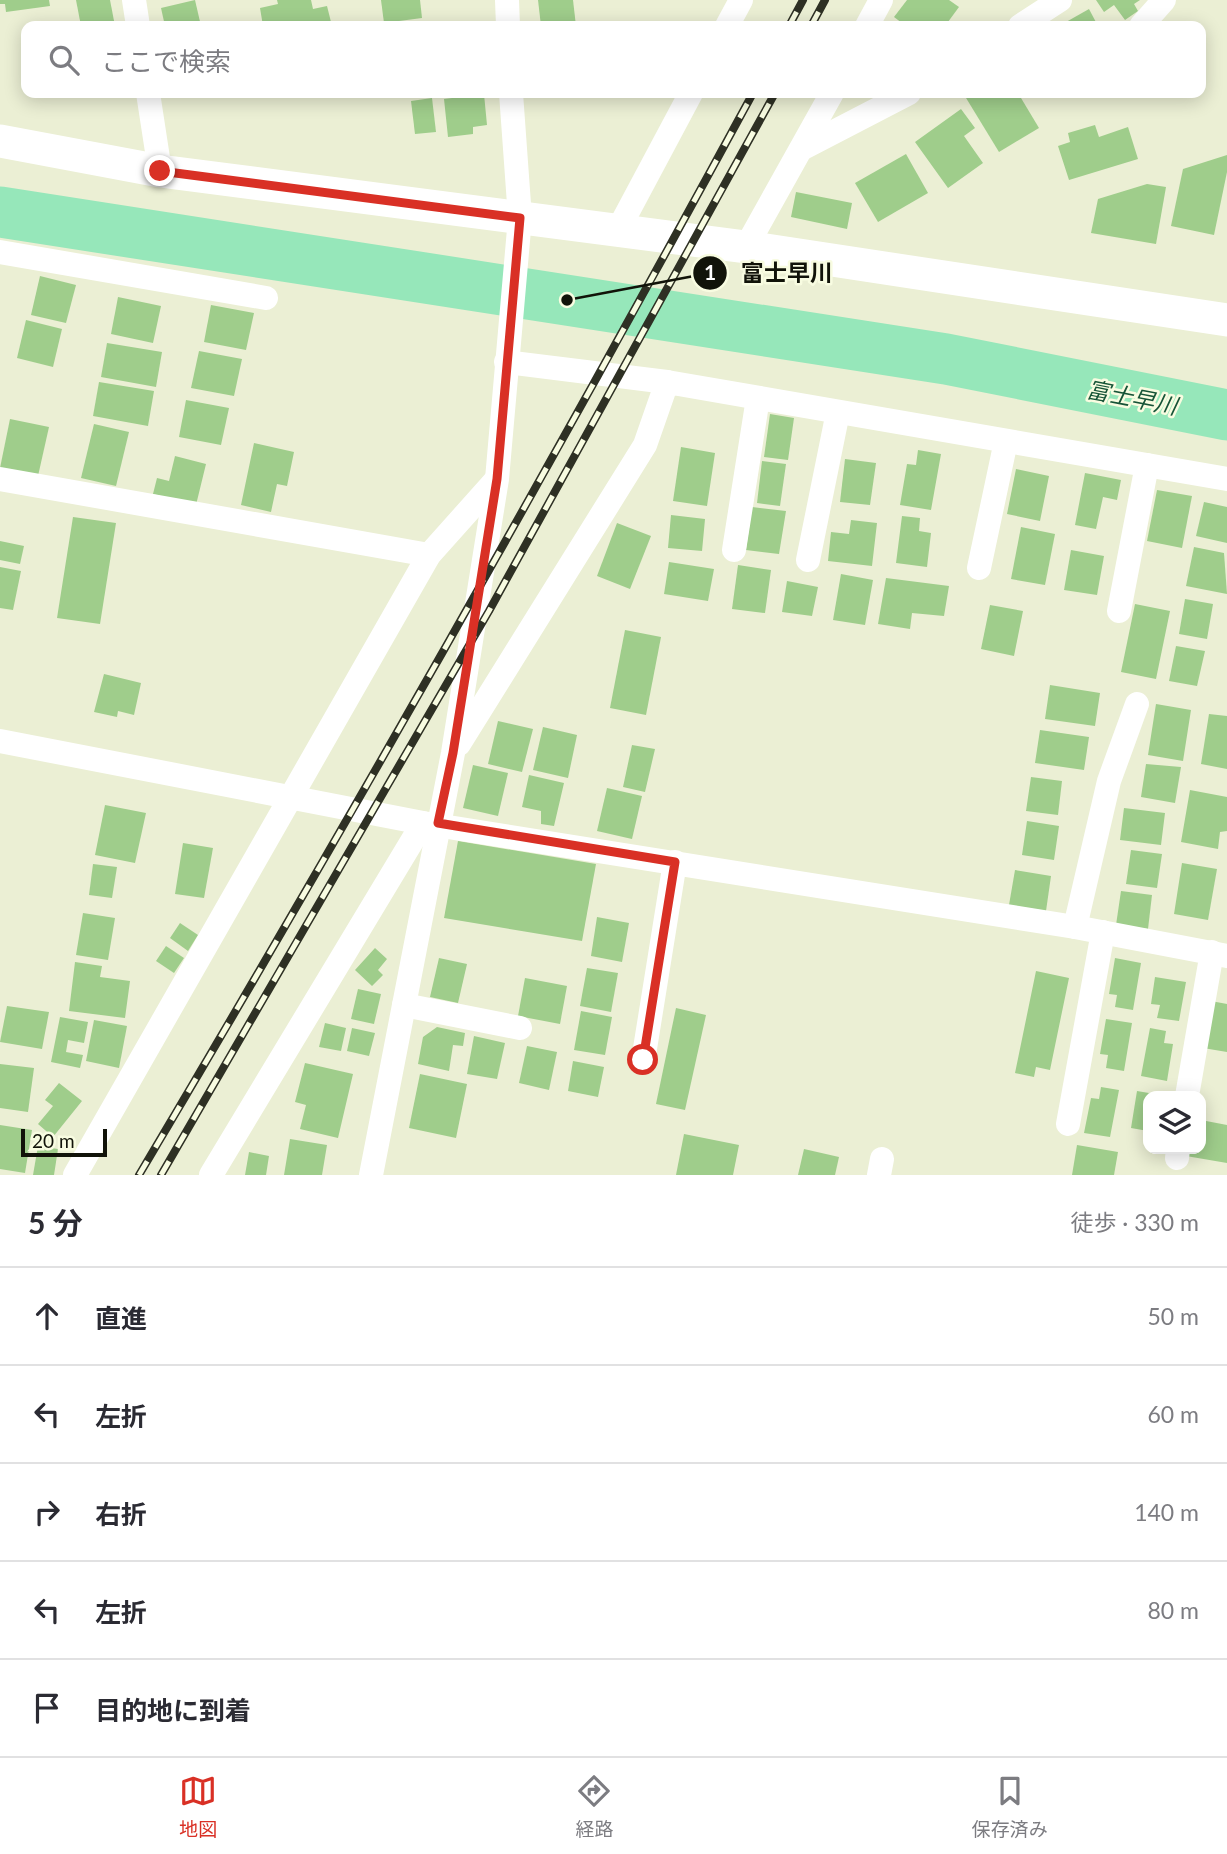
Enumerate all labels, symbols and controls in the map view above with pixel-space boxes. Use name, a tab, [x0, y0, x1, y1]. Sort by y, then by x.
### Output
search box	[21, 21, 1206, 98]
icon: search	[45, 41, 83, 79]
text: ここで検索	[101, 45, 231, 77]
route end	[144, 155, 175, 186]
callout: 富士早川	[692, 251, 847, 295]
text: 富士早川	[741, 258, 833, 286]
text: 1	[704, 259, 716, 284]
water label: 富士早川	[1084, 374, 1183, 420]
route start	[627, 1044, 658, 1075]
map controls	[1143, 1091, 1206, 1154]
button: layers	[1143, 1091, 1206, 1154]
scale bar	[21, 1126, 107, 1158]
text: 20 m	[32, 1129, 75, 1152]
text: 5 分	[28, 1204, 83, 1240]
text: 徒歩 · 330 m	[1070, 1208, 1199, 1236]
icon: ahead	[28, 1297, 66, 1335]
text: 直進	[95, 1302, 147, 1334]
text: 50 m	[1148, 1302, 1199, 1330]
icon: left	[28, 1395, 66, 1433]
text: 左折	[95, 1400, 147, 1432]
text: 60 m	[1148, 1400, 1199, 1428]
icon: right	[28, 1493, 66, 1531]
text: 右折	[95, 1498, 147, 1530]
text: 140 m	[1134, 1498, 1199, 1526]
icon: left	[28, 1591, 66, 1629]
text: 左折	[95, 1596, 147, 1628]
text: 80 m	[1148, 1596, 1199, 1624]
icon: arrive	[28, 1689, 66, 1727]
text: 目的地に到着	[95, 1694, 251, 1726]
tab: 地図	[179, 1772, 217, 1841]
tab: 経路	[575, 1772, 614, 1841]
tab: 保存済み	[972, 1772, 1048, 1841]

